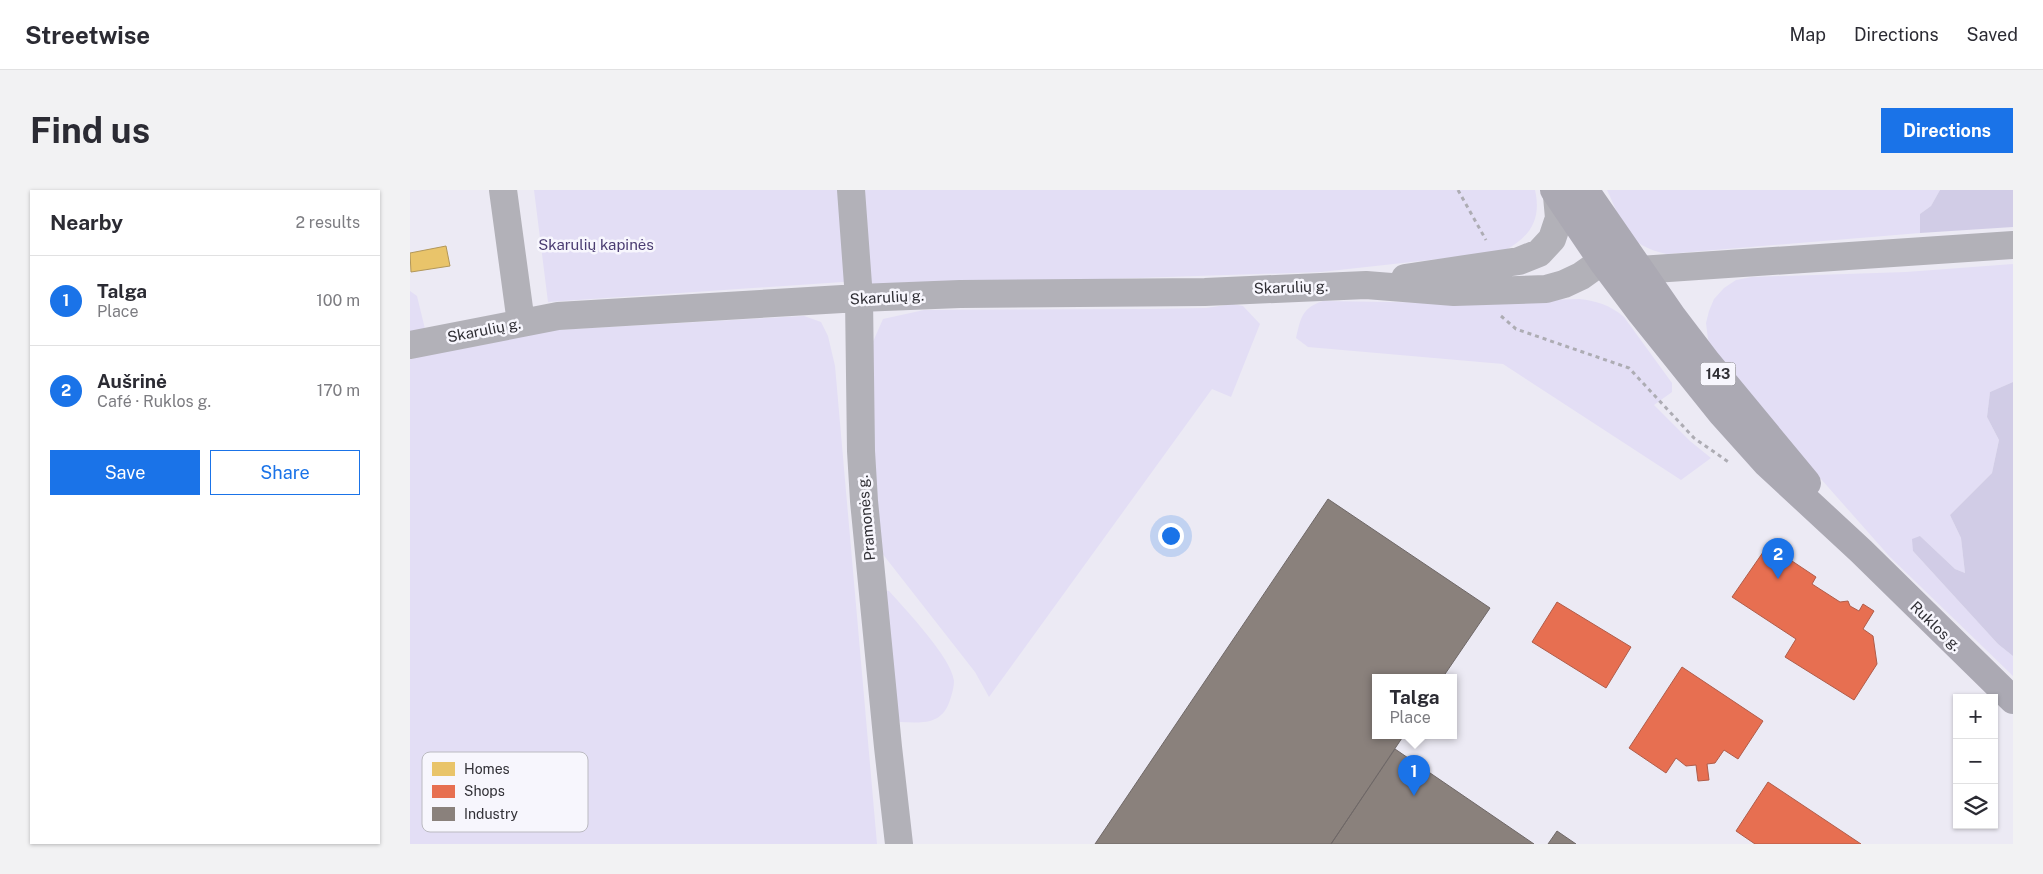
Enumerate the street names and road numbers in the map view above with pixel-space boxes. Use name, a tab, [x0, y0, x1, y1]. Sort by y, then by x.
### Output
street label: Skarulių g.	[1253, 277, 1329, 297]
street label: Skarulių g.	[849, 287, 925, 307]
street label: Skarulių g.	[446, 315, 522, 345]
road number: 143	[1700, 362, 1736, 385]
street label: Pramonės g.	[854, 474, 878, 562]
street label: Ruklos g.	[1907, 598, 1965, 654]

